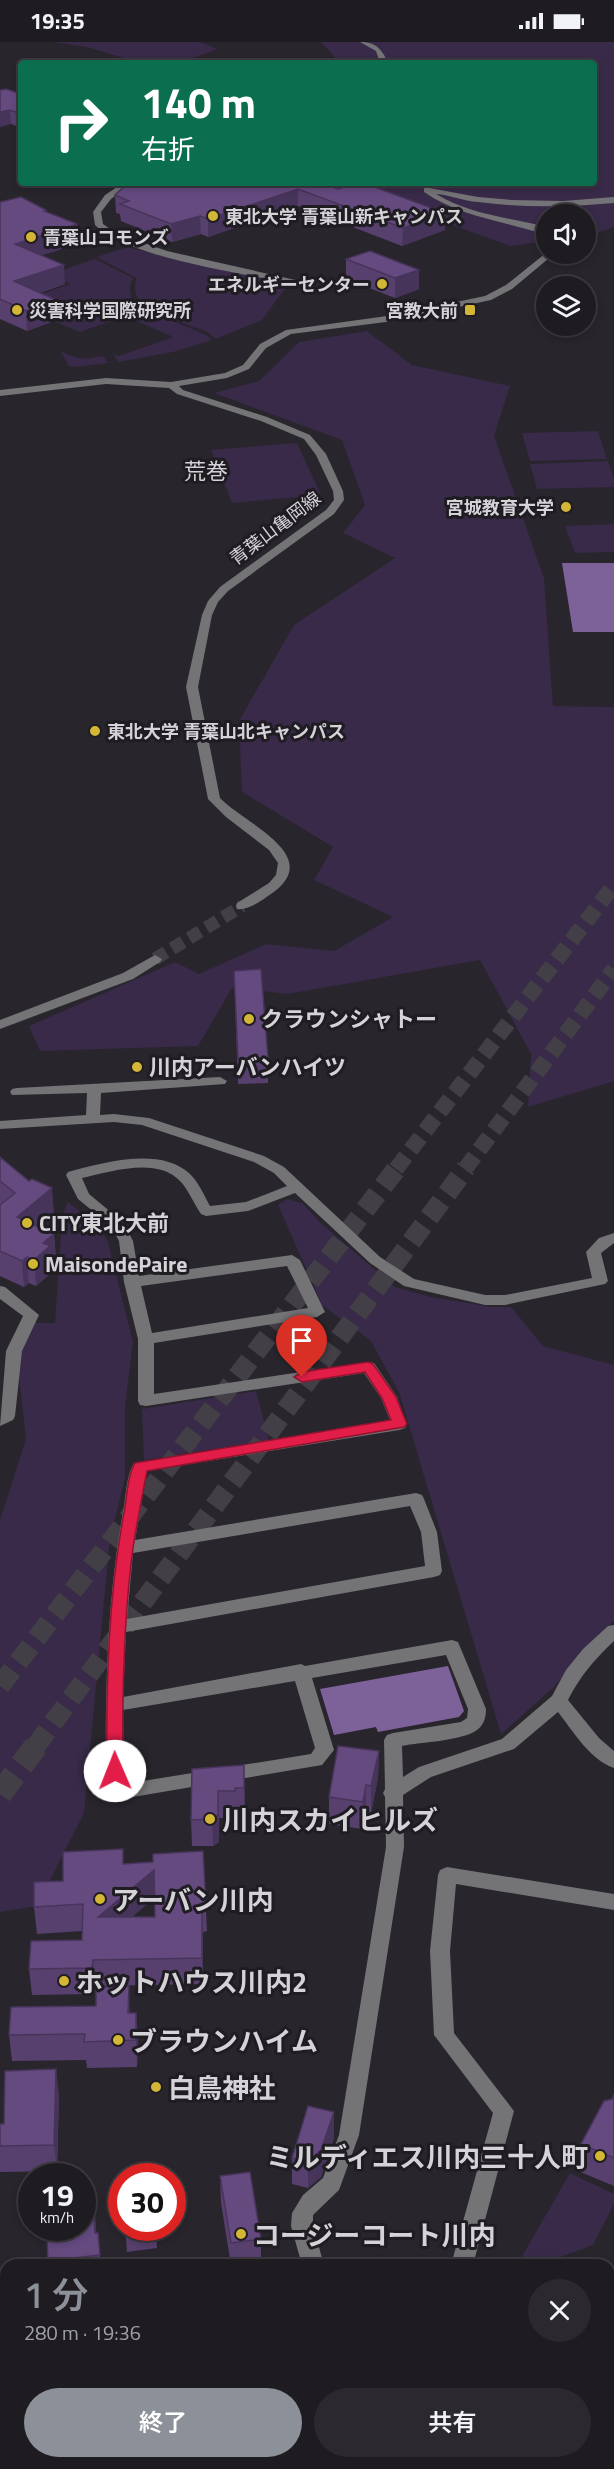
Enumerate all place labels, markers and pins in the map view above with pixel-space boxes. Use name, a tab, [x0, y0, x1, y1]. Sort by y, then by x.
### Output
place label: 東北大学 青葉山新キャンパス	[225, 203, 463, 230]
marker: 東北大学 青葉山新キャンパス	[206, 209, 220, 223]
place label: 青葉山コモンズ	[43, 224, 169, 251]
marker: 青葉山コモンズ	[24, 230, 38, 244]
place label: エネルギーセンター	[208, 271, 370, 298]
marker: エネルギーセンター	[375, 277, 389, 291]
place label: 災害科学国際研究所	[29, 297, 191, 324]
place label: 宮教大前	[386, 297, 458, 324]
marker: 災害科学国際研究所	[10, 303, 24, 317]
marker: 宮教大前	[463, 303, 477, 317]
place label: 宮城教育大学	[446, 494, 554, 521]
marker: 宮城教育大学	[559, 500, 573, 514]
place label: 東北大学 青葉山北キャンパス	[107, 718, 345, 745]
marker: 東北大学 青葉山北キャンパス	[88, 724, 102, 738]
place label: クラウンシャトー	[261, 1002, 437, 1036]
marker: クラウンシャトー	[242, 1012, 256, 1026]
place label: 川内アーバンハイツ	[149, 1050, 346, 1084]
marker: 川内アーバンハイツ	[130, 1060, 144, 1074]
place label: CITY東北大前	[39, 1206, 169, 1240]
marker: CITY東北大前	[20, 1216, 34, 1230]
place label: MaisondePaire	[45, 1247, 188, 1281]
marker: MaisondePaire	[26, 1257, 40, 1271]
pin	[276, 1315, 327, 1377]
place label: 川内スカイヒルズ	[222, 1799, 438, 1840]
marker: 川内スカイヒルズ	[203, 1812, 217, 1826]
place label: アーバン川内	[112, 1879, 273, 1920]
marker: アーバン川内	[93, 1892, 107, 1906]
place label: ホットハウス川内2	[76, 1961, 307, 2002]
marker: ホットハウス川内2	[57, 1974, 71, 1988]
place label: ブラウンハイム	[130, 2020, 318, 2061]
marker: ブラウンハイム	[111, 2033, 125, 2047]
place label: 白鳥神社	[168, 2067, 276, 2108]
marker: 白鳥神社	[149, 2080, 163, 2094]
place label: ミルディエス川内三十人町	[266, 2136, 588, 2177]
marker: ミルディエス川内三十人町	[593, 2149, 607, 2163]
place label: コージーコート川内	[253, 2214, 495, 2255]
marker: コージーコート川内	[234, 2227, 248, 2241]

